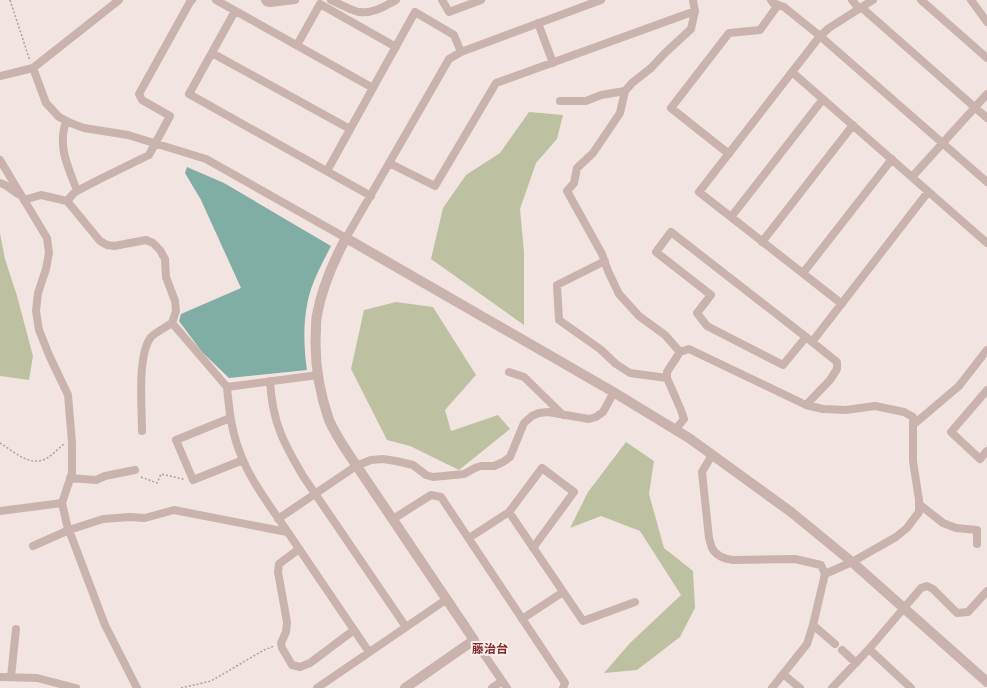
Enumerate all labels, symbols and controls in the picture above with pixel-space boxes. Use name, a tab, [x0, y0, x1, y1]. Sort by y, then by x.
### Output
district label: 藤治台	[472, 641, 508, 657]

